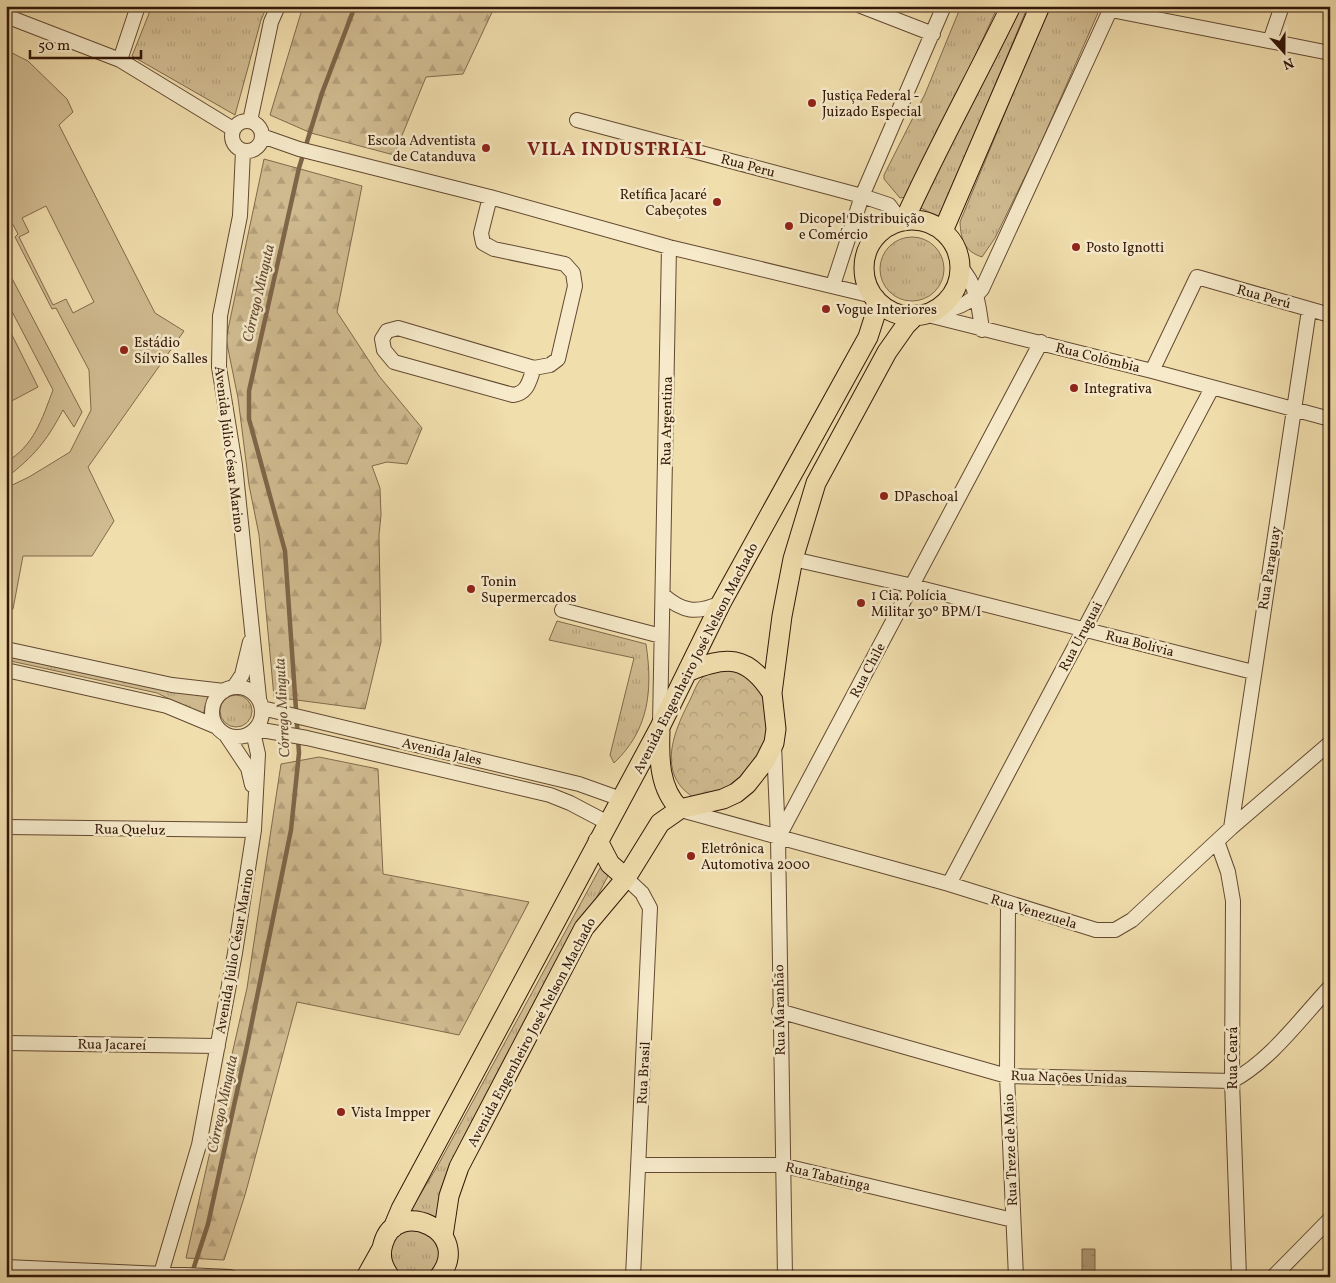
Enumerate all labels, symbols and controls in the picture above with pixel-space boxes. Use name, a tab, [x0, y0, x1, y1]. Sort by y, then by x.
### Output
scale bar	[30, 28, 141, 60]
north arrow	[1258, 28, 1308, 78]
text: 50 m	[38, 36, 70, 57]
text: N	[1280, 52, 1296, 73]
place label: Justiça Federal - Juizado Especial	[822, 87, 922, 122]
marker: Justiça Federal - Juizado Especial	[806, 97, 818, 109]
place label: Escola Adventista de Catanduva	[367, 132, 476, 167]
district label: VILA INDUSTRIAL	[527, 137, 707, 163]
marker: Escola Adventista de Catanduva	[480, 142, 492, 154]
street label: Rua Peru	[718, 150, 777, 183]
place label: Retífica Jacaré Cabeçotes	[620, 186, 707, 221]
marker: Retífica Jacaré Cabeçotes	[711, 196, 723, 208]
place label: Dicopel Distribuição e Comércio	[799, 210, 925, 245]
marker: Dicopel Distribuição e Comércio	[783, 220, 795, 232]
place label: Posto Ignotti	[1086, 239, 1164, 258]
marker: Posto Ignotti	[1070, 241, 1082, 253]
water label: Córrego Minguta	[238, 242, 281, 344]
street label: Rua Perú	[1234, 281, 1293, 314]
place label: Vogue Interiores	[836, 301, 937, 320]
marker: Vogue Interiores	[820, 303, 832, 315]
place label: Estádio Sílvio Salles	[134, 334, 208, 369]
street label: Rua Colômbia	[1053, 339, 1142, 378]
marker: Estádio Sílvio Salles	[118, 344, 130, 356]
street label: Avenida Júlio César Marino	[209, 365, 248, 534]
street label: Rua Argentina	[657, 376, 678, 466]
place label: Integrativa	[1084, 380, 1152, 399]
marker: Integrativa	[1068, 382, 1080, 394]
place label: DPaschoal	[894, 488, 958, 507]
marker: DPaschoal	[878, 490, 890, 502]
street label: Rua Paraguay	[1254, 525, 1287, 611]
street label: Avenida Engenheiro José Nelson Machado	[629, 540, 763, 778]
place label: Tonin Supermercados	[481, 573, 577, 608]
marker: Tonin Supermercados	[465, 583, 477, 595]
place label: 1 Cia. Polícia Militar 30º BPM/I	[871, 587, 981, 622]
marker: 1 Cia. Polícia Militar 30º BPM/I	[855, 597, 867, 609]
street label: Rua Uruguai	[1055, 598, 1108, 675]
street label: Rua Bolívia	[1103, 627, 1176, 662]
street label: Rua Chile	[846, 640, 891, 702]
water label: Córrego Minguta	[270, 658, 297, 758]
street label: Avenida Jales	[400, 734, 484, 771]
street label: Rua Queluz	[94, 820, 166, 841]
place label: Eletrônica Automotiva 2000	[701, 840, 810, 875]
marker: Eletrônica Automotiva 2000	[685, 850, 697, 862]
street label: Avenida Júlio César Marino	[212, 867, 259, 1035]
street label: Rua Venezuela	[988, 890, 1079, 935]
street label: Avenida Engenheiro José Nelson Machado	[464, 915, 601, 1151]
street label: Rua Maranhão	[770, 964, 791, 1056]
street label: Rua Ceará	[1224, 1027, 1243, 1089]
street label: Rua Jacareí	[77, 1035, 147, 1056]
street label: Rua Brasil	[633, 1041, 656, 1105]
water label: Córrego Minguta	[203, 1053, 244, 1155]
street label: Rua Nações Unidas	[1010, 1067, 1128, 1090]
street label: Rua Treze de Maio	[1000, 1093, 1023, 1206]
place label: Vista Impper	[351, 1104, 431, 1123]
marker: Vista Impper	[335, 1106, 347, 1118]
street label: Rua Tabatinga	[783, 1158, 872, 1197]

